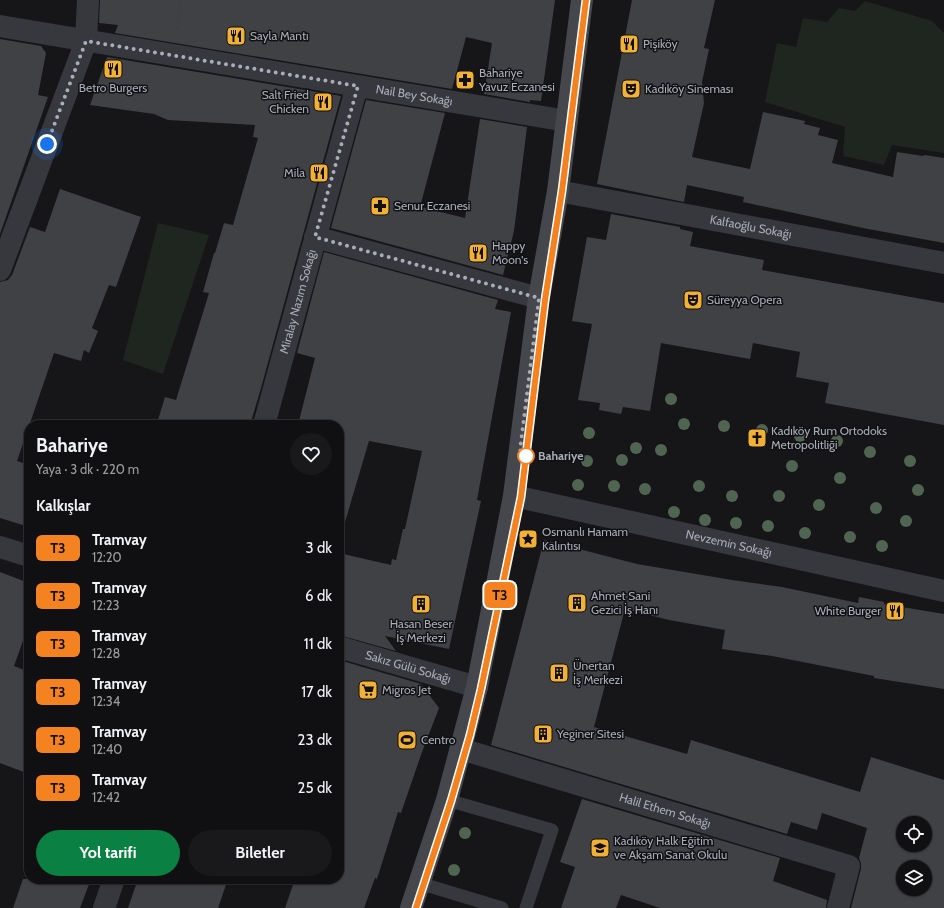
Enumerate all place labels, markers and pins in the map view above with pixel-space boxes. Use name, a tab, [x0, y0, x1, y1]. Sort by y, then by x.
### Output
restaurant icon: Sayla Mantı	[225, 25, 247, 47]
place label: Sayla Mantı	[250, 28, 309, 43]
restaurant icon: Pişiköy	[618, 33, 640, 55]
place label: Pişiköy	[643, 36, 678, 51]
restaurant icon: Betro Burgers	[102, 58, 124, 80]
place label: Bahariye Yavuz Eczanesi	[478, 65, 555, 94]
pharmacy icon: Bahariye Yavuz Eczanesi	[454, 69, 476, 91]
theatre icon: Kadıköy Sineması	[620, 78, 642, 100]
place label: Betro Burgers	[79, 80, 147, 95]
place label: Kadıköy Sineması	[645, 81, 733, 96]
place label: Salt Fried Chicken	[262, 87, 309, 116]
restaurant icon: Salt Fried Chicken	[312, 91, 334, 113]
restaurant icon: Mila	[308, 162, 330, 184]
place label: Mila	[284, 165, 305, 180]
pharmacy icon: Senur Eczanesi	[369, 195, 391, 217]
place label: Senur Eczanesi	[394, 198, 470, 213]
place label: Happy Moon's	[492, 238, 528, 267]
restaurant icon: Happy Moon's	[467, 242, 489, 264]
theatre icon: Süreyya Opera	[682, 289, 704, 311]
place label: Süreyya Opera	[707, 292, 782, 307]
place label: Kadıköy Rum Ortodoks Metropolitliği	[771, 423, 887, 452]
church icon: Kadıköy Rum Ortodoks Metropolitliği	[746, 427, 768, 449]
marker: Bahariye	[517, 447, 535, 465]
place label: Bahariye	[538, 448, 583, 463]
place label: Osmanlı Hamam Kalıntısı	[542, 524, 628, 553]
place icon: Osmanlı Hamam Kalıntısı	[517, 528, 539, 550]
place label: Ahmet Sani Gezici İş Hanı	[591, 588, 658, 617]
building icon: Ahmet Sani Gezici İş Hanı	[566, 592, 588, 614]
building icon: Hasan Beser İş Merkezi	[410, 593, 432, 615]
restaurant icon: White Burger	[884, 600, 906, 622]
place label: White Burger	[815, 603, 881, 618]
place label: Hasan Beser İş Merkezi	[390, 616, 452, 645]
place label: Ünertan İş Merkezi	[573, 658, 623, 687]
building icon: Ünertan İş Merkezi	[548, 662, 570, 684]
supermarket icon: Migros Jet	[357, 679, 379, 701]
place label: Migros Jet	[382, 682, 431, 697]
building icon: Yeginer Sitesi	[532, 723, 554, 745]
place label: Yeginer Sitesi	[556, 726, 624, 741]
sports icon: Centro	[396, 729, 418, 751]
place label: Centro	[421, 732, 456, 747]
place label: Kadıköy Halk Eğitim ve Akşam Sanat Okulu	[614, 833, 727, 862]
school or university icon: Kadıköy Halk Eğitim ve Akşam Sanat Okulu	[589, 837, 611, 859]

